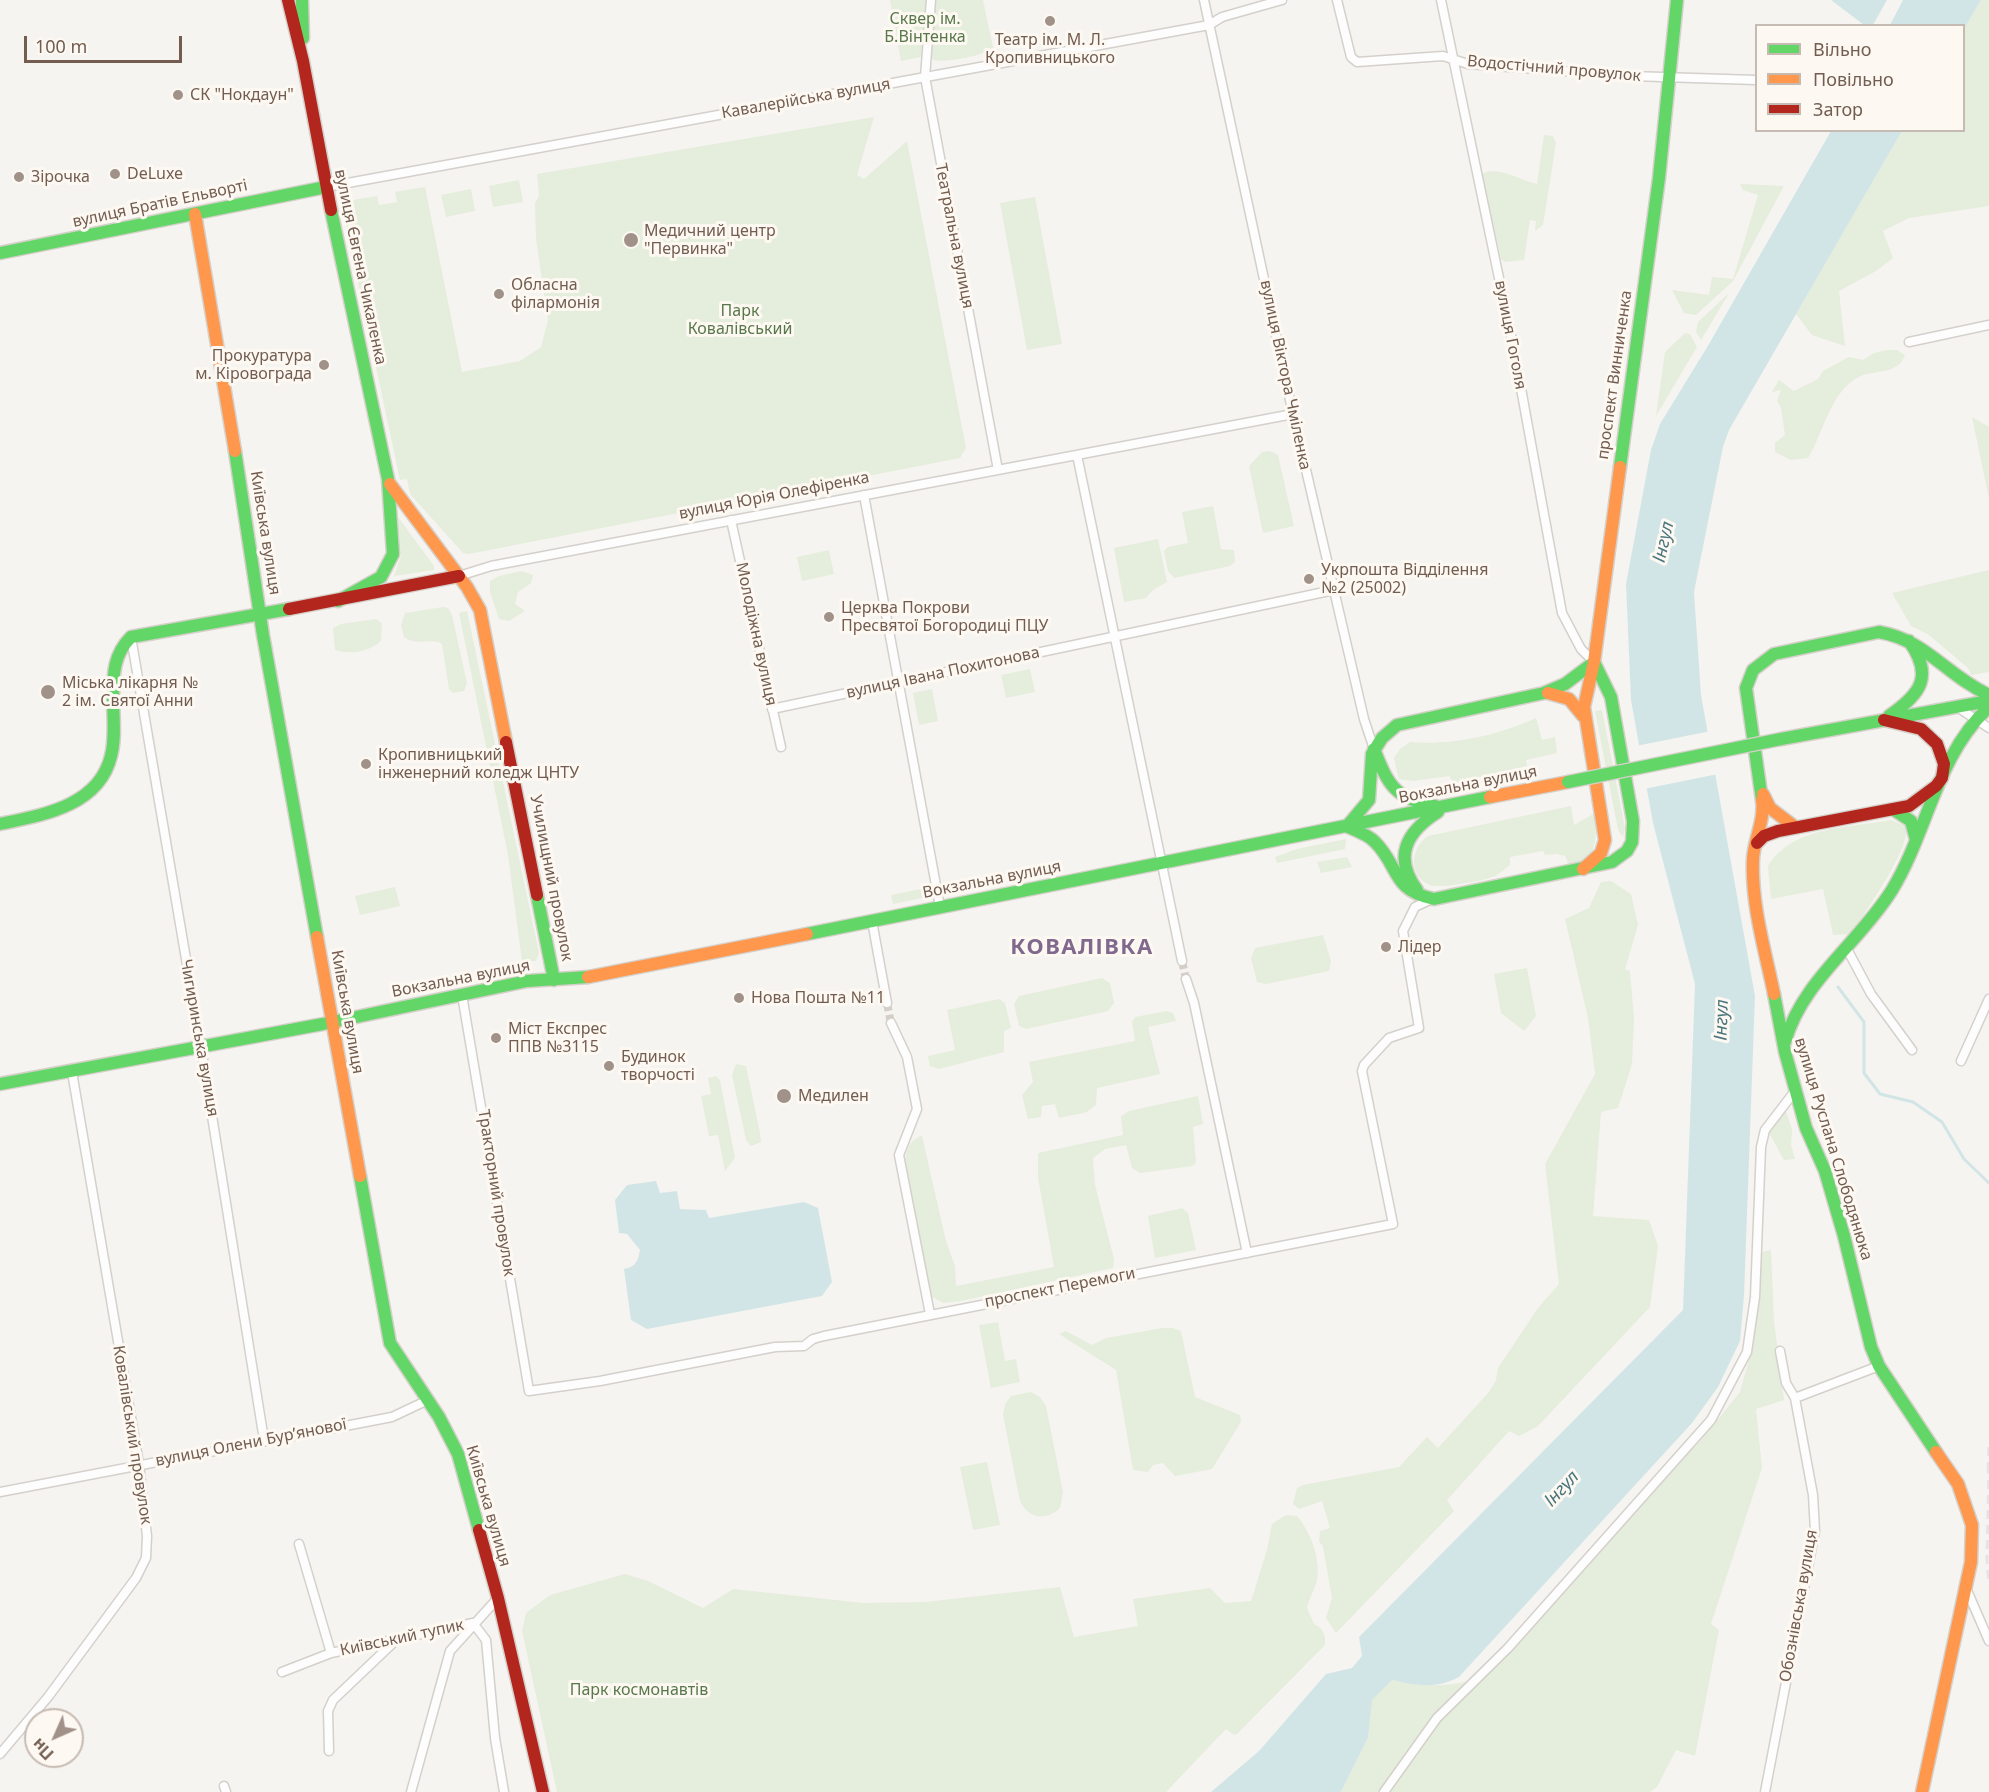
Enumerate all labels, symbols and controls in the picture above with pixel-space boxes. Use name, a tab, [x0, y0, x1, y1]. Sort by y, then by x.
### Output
park label: Сквер ім. Б.Вінтенка	[884, 9, 966, 47]
marker: Театр ім. М. Л. Кропивницького	[1043, 14, 1057, 28]
scale bar	[27, 24, 184, 62]
legend	[1755, 24, 1965, 132]
place label: Театр ім. М. Л. Кропивницького	[985, 30, 1115, 68]
text: 100 m	[35, 34, 87, 58]
text: Вільно	[1813, 37, 1871, 61]
street label: Водостічний провулок	[1466, 52, 1642, 86]
text: Повільно	[1813, 67, 1894, 91]
street label: Кавалерійська вулиця	[720, 75, 892, 123]
place label: СК "Нокдаун"	[190, 85, 294, 105]
marker: СК "Нокдаун"	[171, 88, 185, 102]
text: Затор	[1813, 97, 1863, 121]
street label: Театральна вулиця	[931, 162, 977, 310]
place label: DeLuxe	[127, 164, 183, 184]
place label: Зірочка	[31, 167, 90, 187]
marker: DeLuxe	[108, 167, 122, 181]
street label: вулиця Євгена Чикаленка	[330, 167, 390, 367]
marker: Зірочка	[12, 170, 26, 184]
street label: вулиця Братів Ельворті	[71, 176, 249, 232]
place label: Медичний центр "Первинка"	[644, 221, 776, 259]
marker: Медичний центр "Первинка"	[622, 231, 640, 249]
place label: Обласна філармонія	[511, 275, 600, 313]
street label: вулиця Віктора Чміленка	[1255, 278, 1315, 472]
street label: вулиця Гоголя	[1490, 279, 1530, 391]
marker: Обласна філармонія	[492, 287, 506, 301]
street label: проспект Винниченка	[1594, 289, 1636, 461]
park label: Парк Ковалівський	[688, 301, 792, 339]
place label: Прокуратура м. Кіровограда	[195, 346, 312, 384]
marker: Прокуратура м. Кіровограда	[317, 358, 331, 372]
street label: вулиця Юрія Олефіренка	[677, 468, 871, 524]
street label: Київська вулиця	[246, 470, 284, 596]
water label: Інгул	[1649, 520, 1679, 564]
place label: Укрпошта Відділення №2 (25002)	[1321, 560, 1488, 598]
street label: Молодіжна вулиця	[731, 561, 781, 707]
marker: Укрпошта Відділення №2 (25002)	[1302, 572, 1316, 586]
place label: Церква Покрови Пресвятої Богородиці ПЦУ	[841, 598, 1048, 636]
marker: Церква Покрови Пресвятої Богородиці ПЦУ	[822, 610, 836, 624]
street label: вулиця Івана Похитонова	[845, 643, 1041, 703]
place label: Міська лікарня № 2 ім. Святої Анни	[62, 673, 198, 711]
marker: Міська лікарня № 2 ім. Святої Анни	[39, 683, 57, 701]
place label: Кропивницький інженерний коледж ЦНТУ	[378, 745, 579, 783]
marker: Кропивницький інженерний коледж ЦНТУ	[359, 757, 373, 771]
street label: Вокзальна вулиця	[1397, 762, 1539, 808]
street label: Училищний провулок	[525, 793, 577, 963]
street label: Вокзальна вулиця	[921, 857, 1063, 903]
district label: КОВАЛІВКА	[1010, 935, 1154, 961]
place label: Лідер	[1398, 937, 1442, 957]
marker: Лідер	[1379, 940, 1393, 954]
street label: Київська вулиця	[327, 949, 367, 1075]
street label: Вокзальна вулиця	[390, 956, 532, 1002]
street label: Чигиринська вулиця	[176, 958, 222, 1118]
place label: Нова Пошта №11	[751, 988, 885, 1008]
marker: Нова Пошта №11	[732, 991, 746, 1005]
water label: Інгул	[1710, 999, 1734, 1041]
place label: Міст Експрес ППВ №3115	[508, 1019, 607, 1057]
marker: Міст Експрес ППВ №3115	[489, 1031, 503, 1045]
street label: вулиця Руслана Слободянюка	[1790, 1035, 1876, 1263]
place label: Будинок творчості	[621, 1047, 695, 1085]
marker: Будинок творчості	[602, 1059, 616, 1073]
place label: Медилен	[798, 1086, 869, 1106]
marker: Медилен	[775, 1087, 793, 1105]
street label: Тракторний провулок	[473, 1108, 519, 1278]
street label: проспект Перемоги	[983, 1264, 1137, 1312]
street label: Ковалівський провулок	[108, 1344, 156, 1526]
street label: вулиця Олени Бурʼянової	[154, 1415, 348, 1471]
street label: Київська вулиця	[461, 1443, 515, 1569]
water label: Інгул	[1540, 1467, 1584, 1511]
street label: Обознівська вулиця	[1776, 1528, 1822, 1684]
street label: Київський тупик	[338, 1616, 466, 1660]
park label: Парк космонавтів	[570, 1680, 708, 1700]
north arrow	[24, 1708, 84, 1768]
text: Пн	[27, 1734, 58, 1765]

